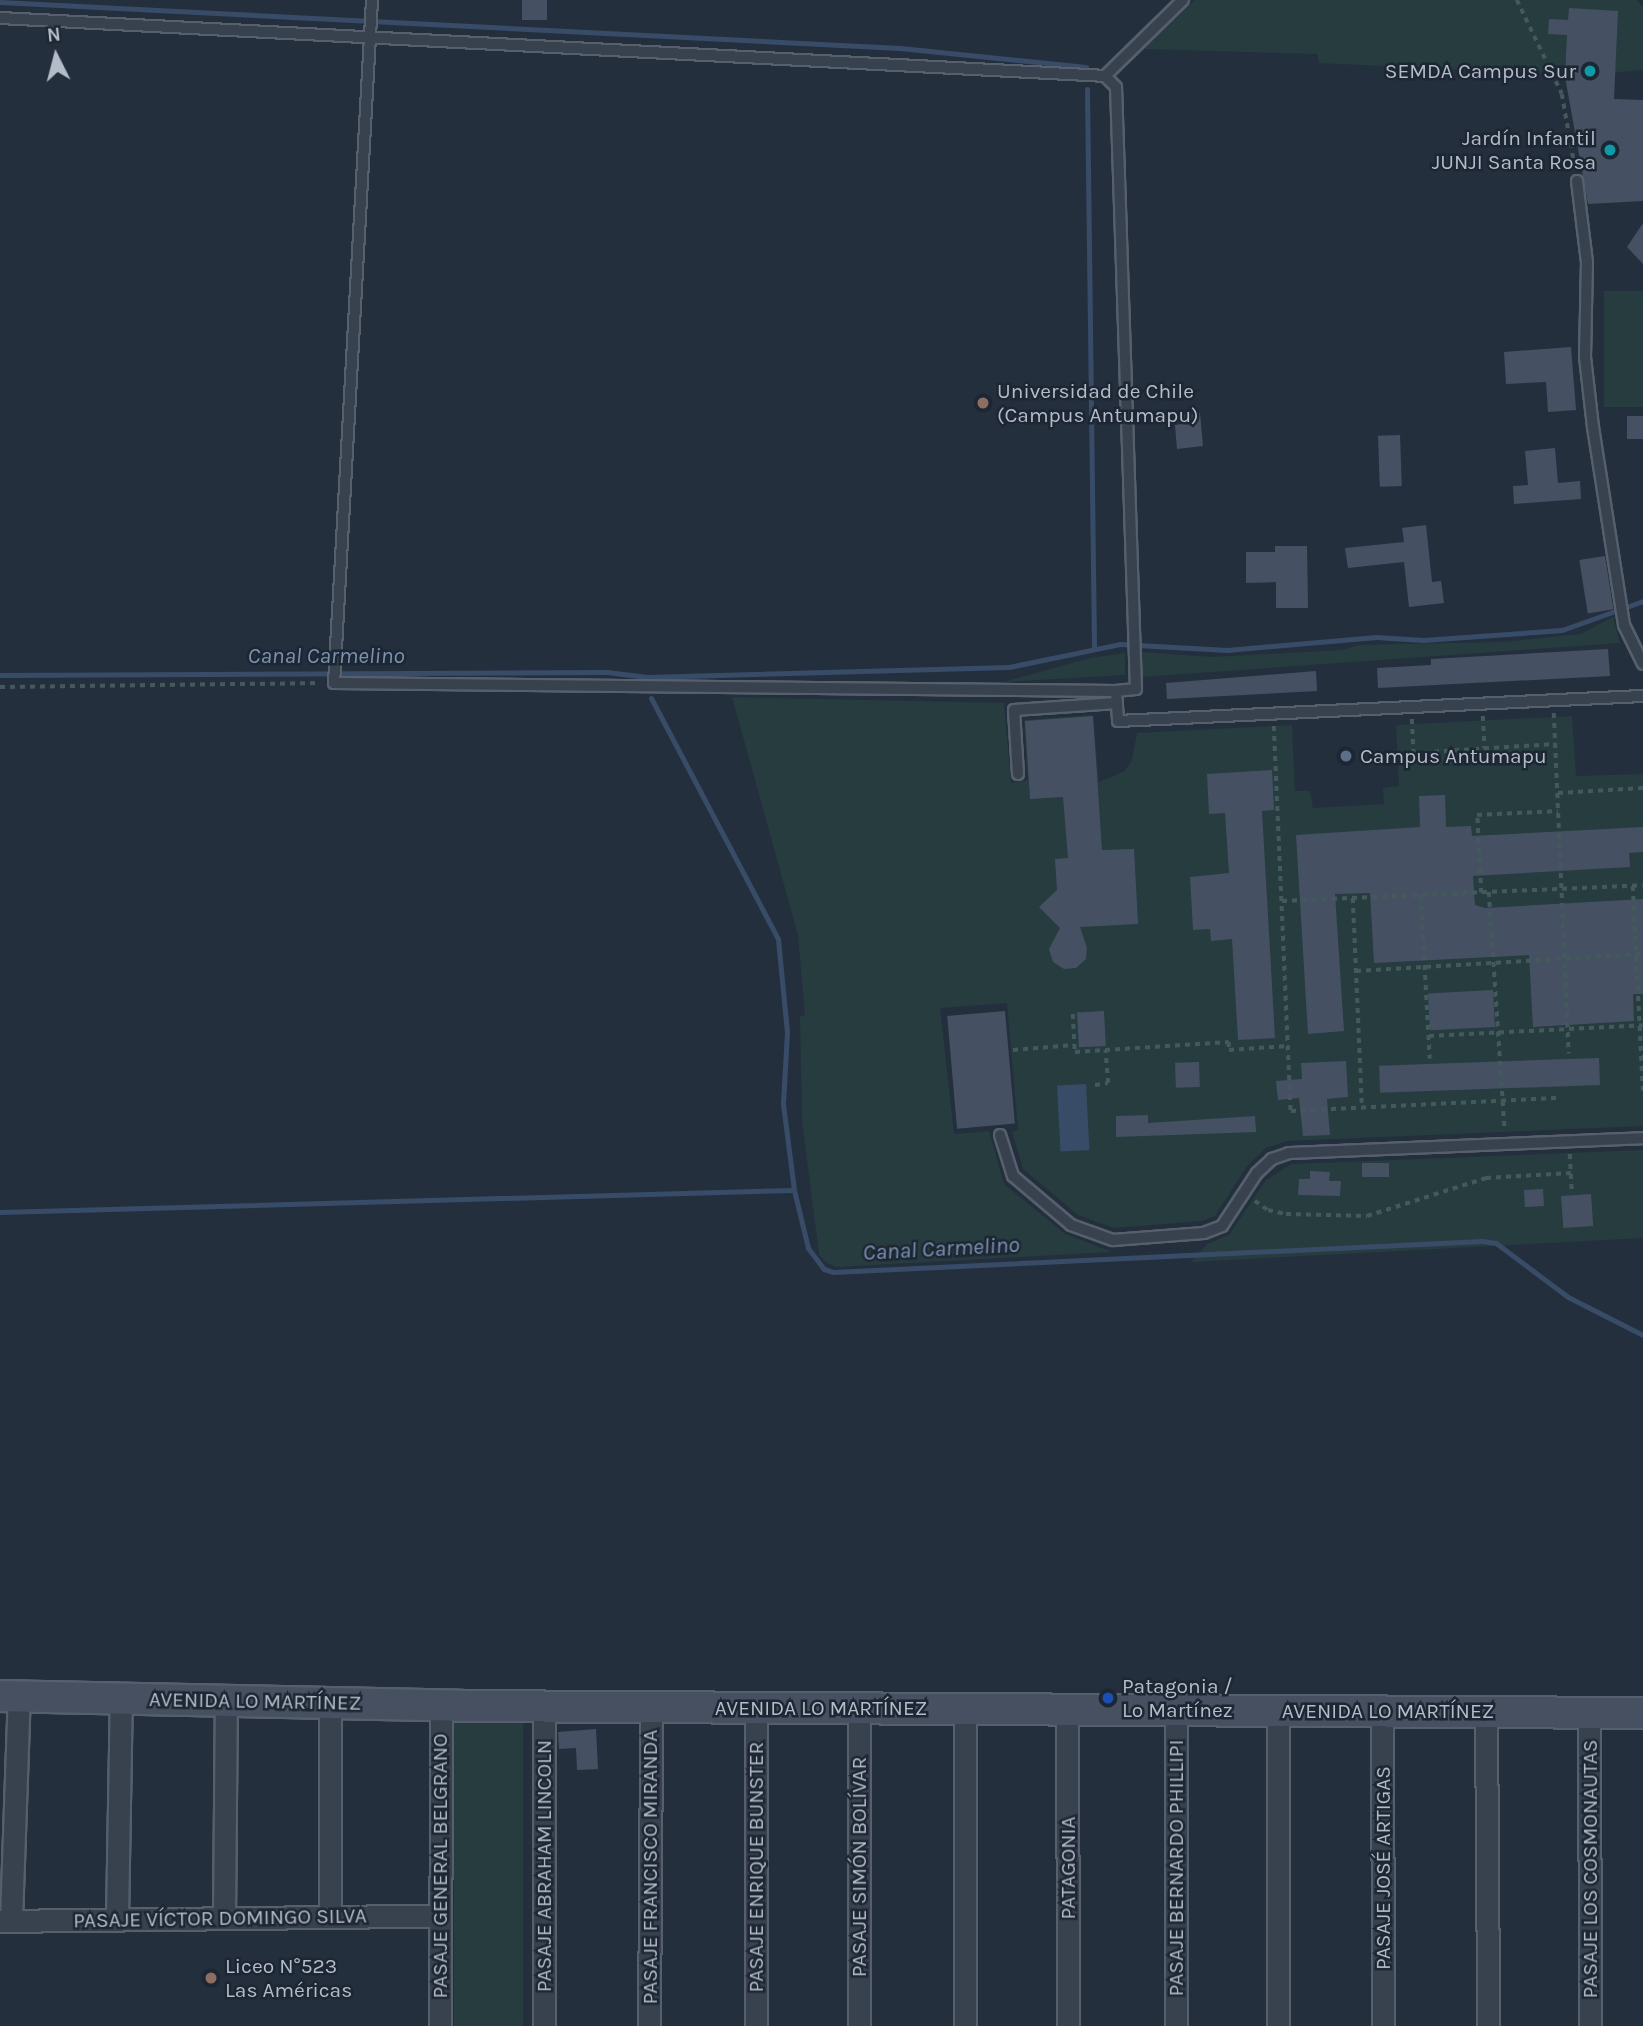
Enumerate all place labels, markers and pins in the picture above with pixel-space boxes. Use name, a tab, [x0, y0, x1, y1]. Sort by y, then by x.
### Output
place label: SEMDA Campus Sur	[1385, 58, 1576, 84]
marker: SEMDA Campus Sur	[1582, 63, 1598, 79]
place label: Jardín Infantil JUNJI Santa Rosa	[1432, 125, 1596, 175]
marker: Jardín Infantil JUNJI Santa Rosa	[1602, 142, 1618, 158]
place label: Universidad de Chile (Campus Antumapu)	[997, 378, 1199, 428]
marker: Universidad de Chile (Campus Antumapu)	[975, 395, 991, 411]
place label: Campus Antumapu	[1360, 743, 1547, 769]
marker: Campus Antumapu	[1338, 748, 1354, 764]
place label: Patagonia / Lo Martínez	[1122, 1673, 1233, 1723]
marker: Patagonia / Lo Martínez	[1100, 1690, 1116, 1706]
place label: Liceo N°523 Las Américas	[225, 1953, 352, 2003]
marker: Liceo N°523 Las Américas	[203, 1970, 219, 1986]

